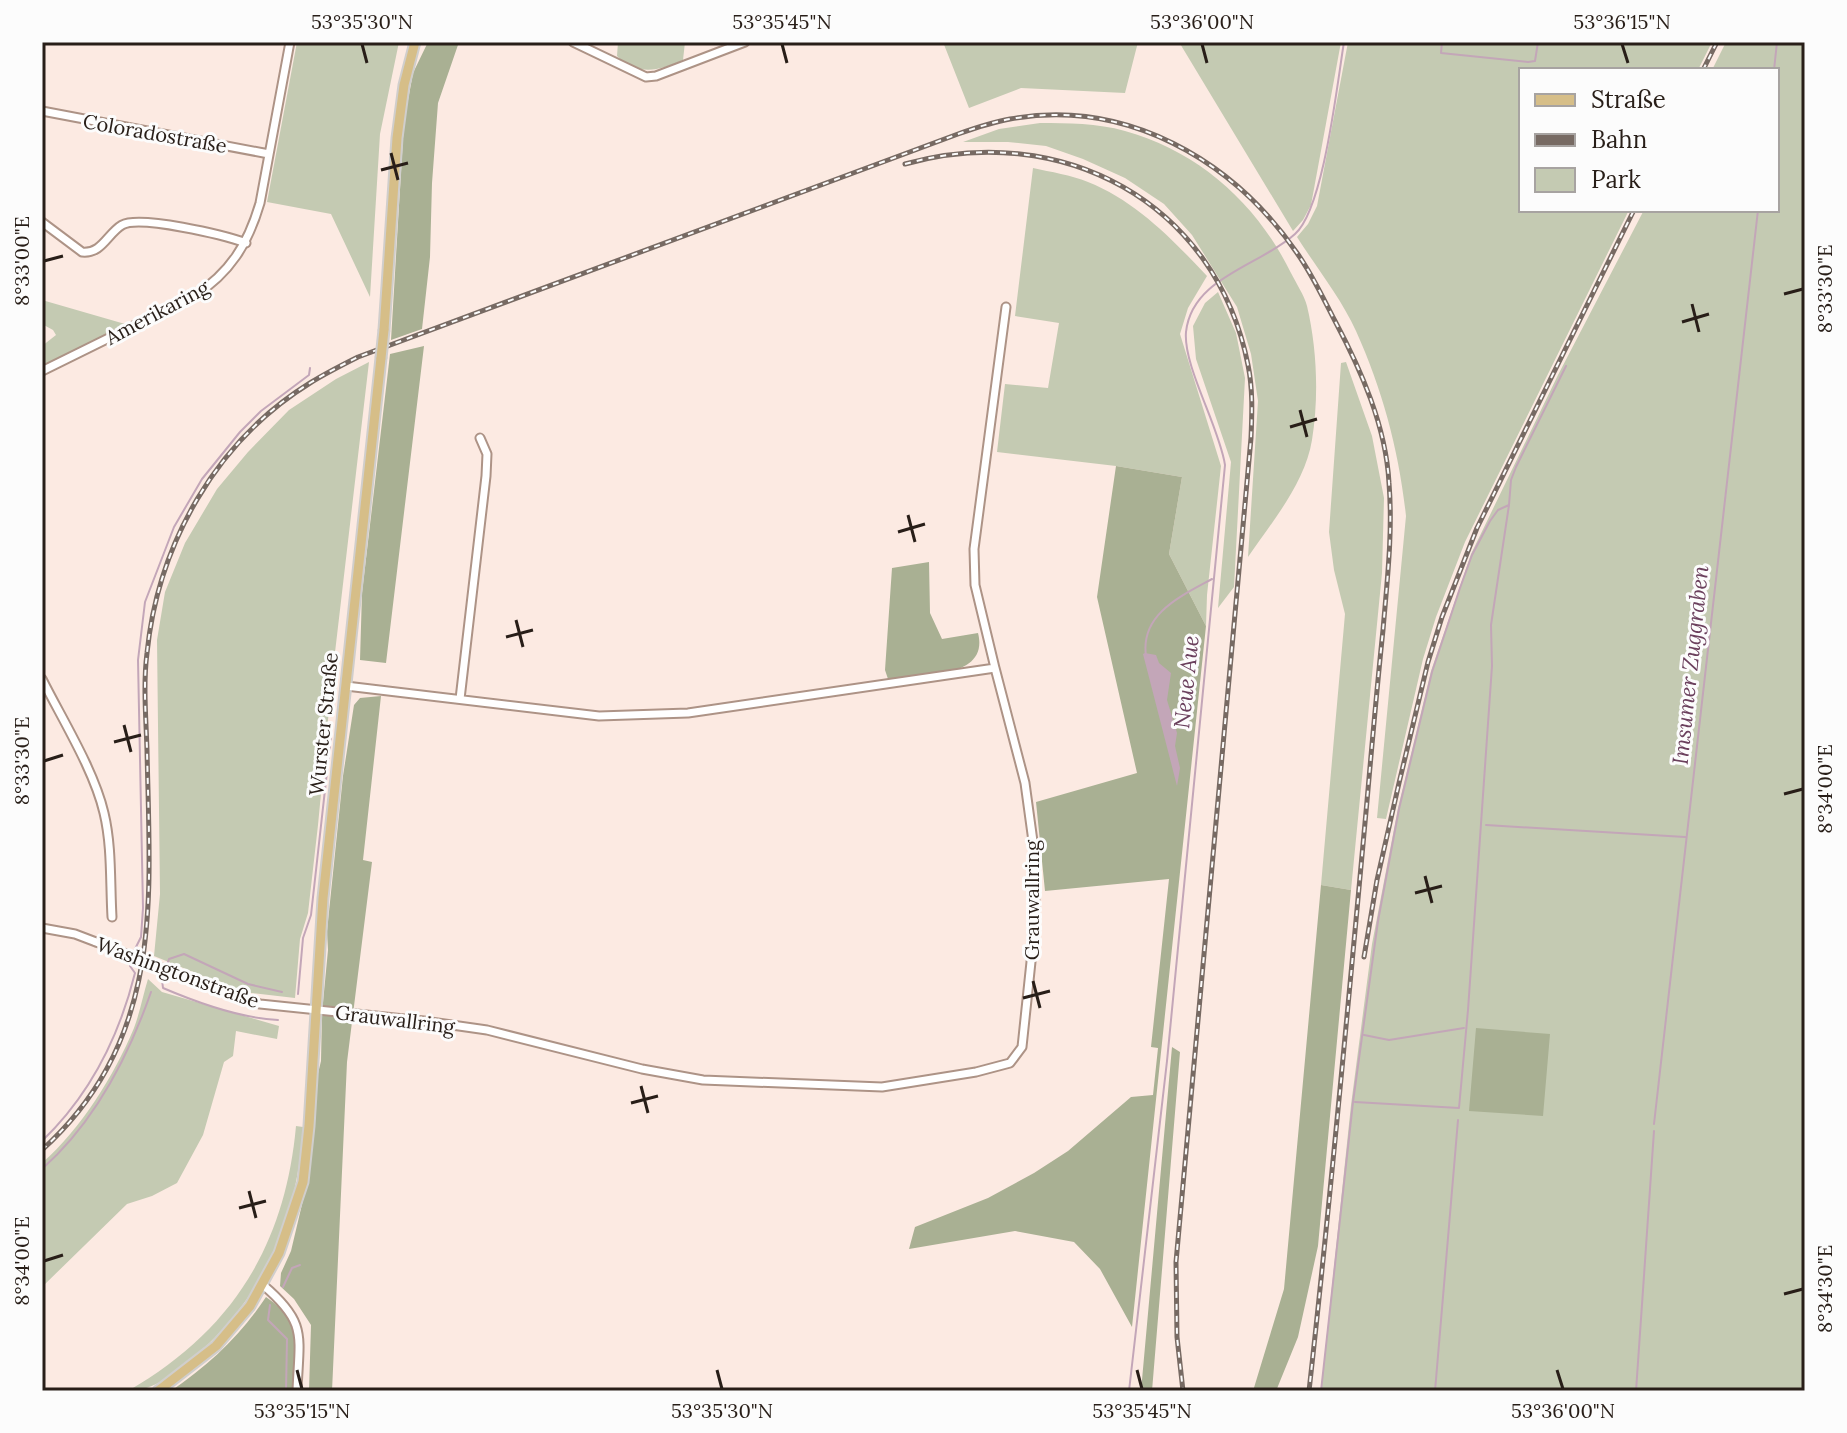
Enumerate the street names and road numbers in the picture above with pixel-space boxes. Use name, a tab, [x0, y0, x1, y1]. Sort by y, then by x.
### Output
street label: Coloradostraße	[81, 108, 229, 158]
street label: Amerikaring	[100, 274, 214, 350]
street label: Wurster Straße	[303, 651, 343, 797]
street label: Grauwallring	[1019, 839, 1044, 960]
street label: Washingtonstraße	[93, 931, 263, 1013]
street label: Grauwallring	[334, 999, 457, 1039]

